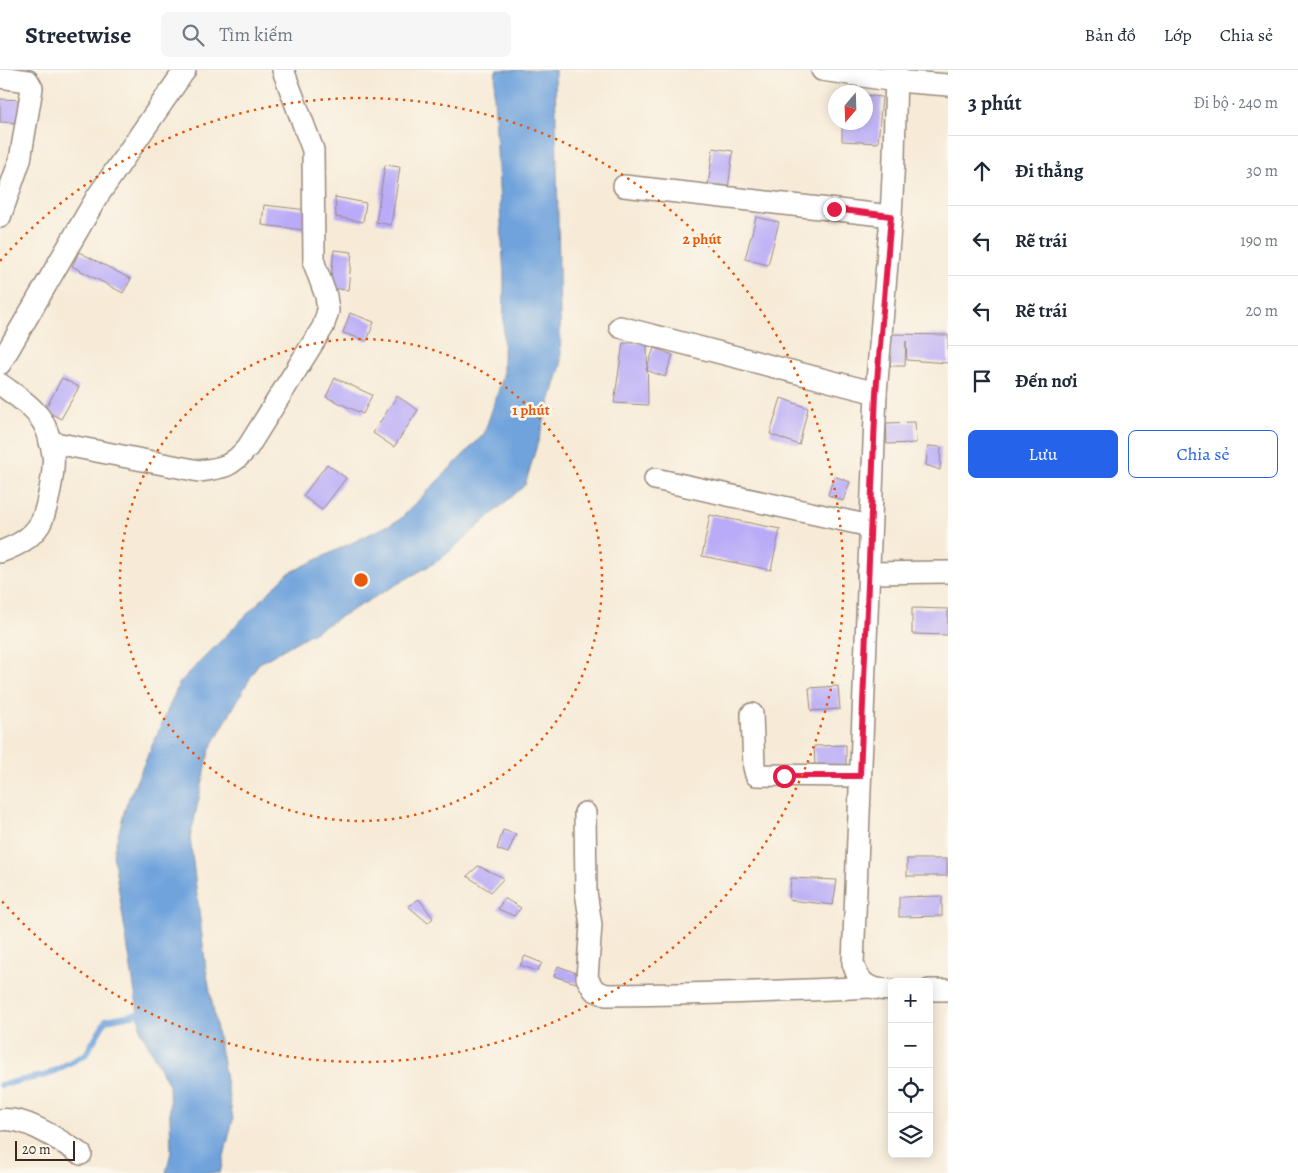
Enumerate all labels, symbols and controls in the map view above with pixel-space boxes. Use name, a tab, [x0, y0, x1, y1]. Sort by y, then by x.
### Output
search box	[161, 12, 511, 57]
text: Streetwise	[25, 19, 131, 51]
icon: search	[179, 21, 207, 49]
text: Tìm kiếm	[219, 22, 293, 48]
text: Bản đồ	[1085, 23, 1136, 47]
text: Lớp	[1164, 23, 1192, 47]
text: Chia sẻ	[1220, 23, 1273, 47]
north arrow	[828, 85, 873, 130]
text: 3 phút	[968, 89, 1022, 117]
text: Đi bộ · 240 m	[1193, 92, 1278, 114]
icon: ahead	[968, 157, 996, 185]
text: Đi thẳng	[1015, 158, 1083, 184]
text: 30 m	[1246, 160, 1278, 182]
route end	[823, 198, 846, 221]
icon: left	[968, 227, 996, 255]
text: Rẽ trái	[1015, 228, 1067, 254]
text: 2 phút	[682, 229, 722, 249]
text: 190 m	[1240, 230, 1278, 252]
icon: left	[968, 297, 996, 325]
text: Rẽ trái	[1015, 298, 1067, 324]
text: 20 m	[1245, 300, 1278, 322]
icon: arrive	[968, 367, 996, 395]
text: Đến nơi	[1015, 368, 1077, 394]
text: 1 phút	[512, 400, 550, 420]
button: Lưu	[968, 430, 1118, 478]
button: Chia sẻ	[1128, 430, 1278, 478]
centre of rings	[352, 571, 370, 589]
route start	[773, 765, 796, 788]
map controls	[888, 978, 933, 1158]
button: +	[888, 978, 933, 1023]
button: −	[888, 1023, 933, 1068]
button: locate	[888, 1068, 933, 1113]
button: layers	[888, 1113, 933, 1158]
scale bar	[15, 1138, 75, 1161]
text: 20 m	[22, 1140, 51, 1159]

